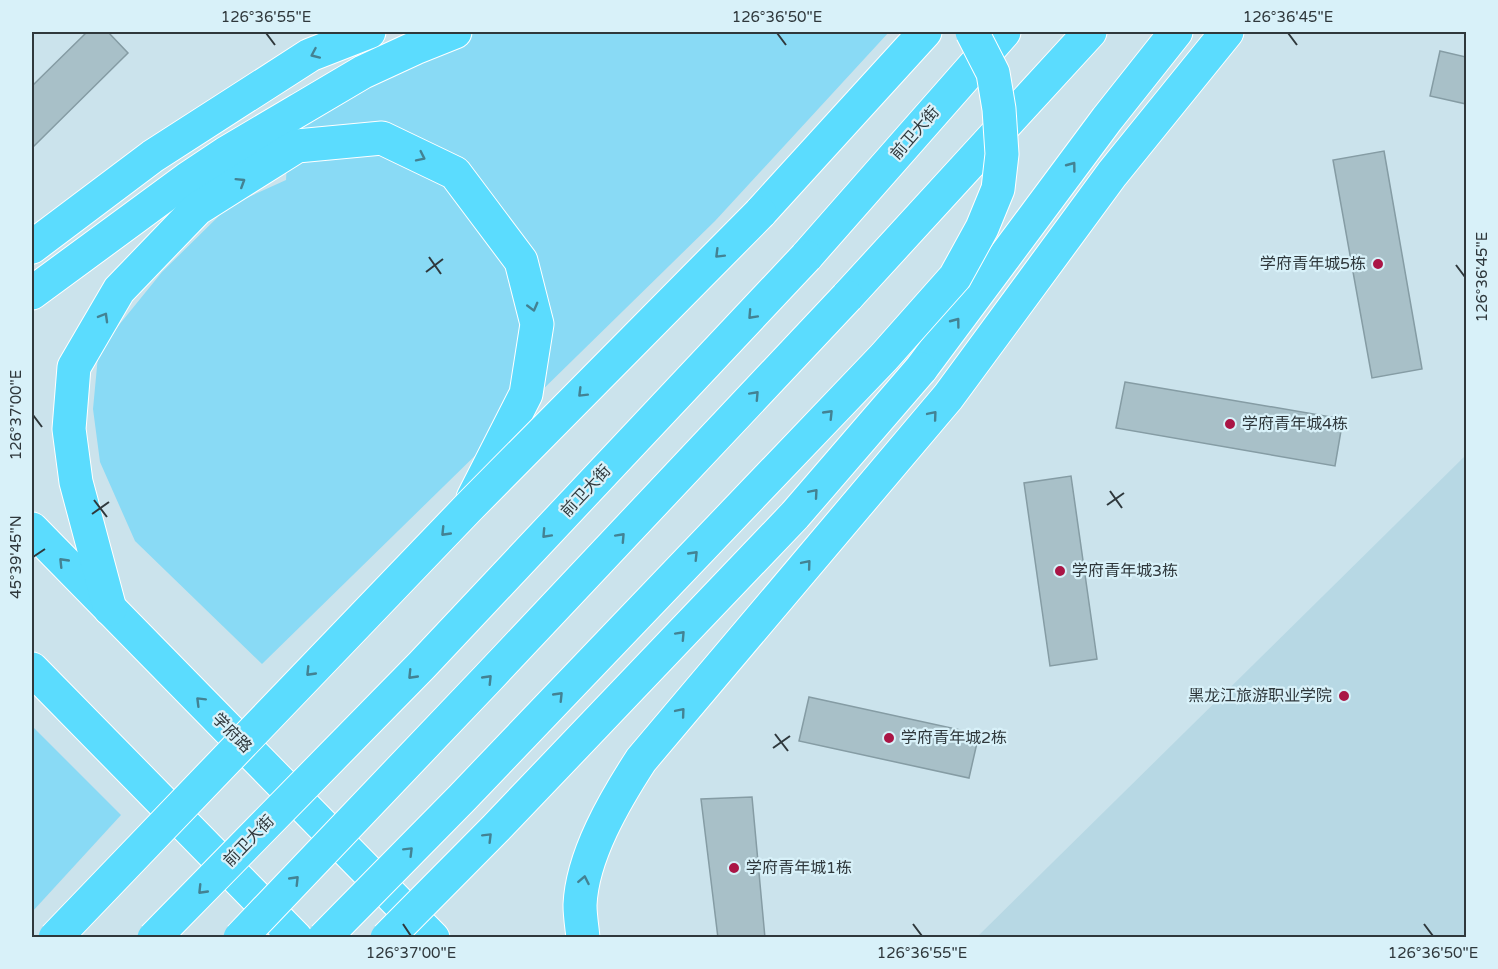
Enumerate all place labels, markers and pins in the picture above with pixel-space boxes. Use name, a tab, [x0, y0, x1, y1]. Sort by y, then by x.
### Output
place label: 学府青年城5栋	[1260, 254, 1366, 274]
marker: 学府青年城5栋	[1371, 257, 1385, 271]
place label: 学府青年城4栋	[1242, 414, 1348, 434]
marker: 学府青年城4栋	[1223, 417, 1237, 431]
place label: 学府青年城3栋	[1072, 561, 1178, 581]
marker: 学府青年城3栋	[1053, 564, 1067, 578]
place label: 黑龙江旅游职业学院	[1188, 686, 1332, 706]
marker: 黑龙江旅游职业学院	[1337, 689, 1351, 703]
place label: 学府青年城2栋	[901, 728, 1007, 748]
marker: 学府青年城2栋	[882, 731, 896, 745]
place label: 学府青年城1栋	[746, 858, 852, 878]
marker: 学府青年城1栋	[727, 861, 741, 875]

